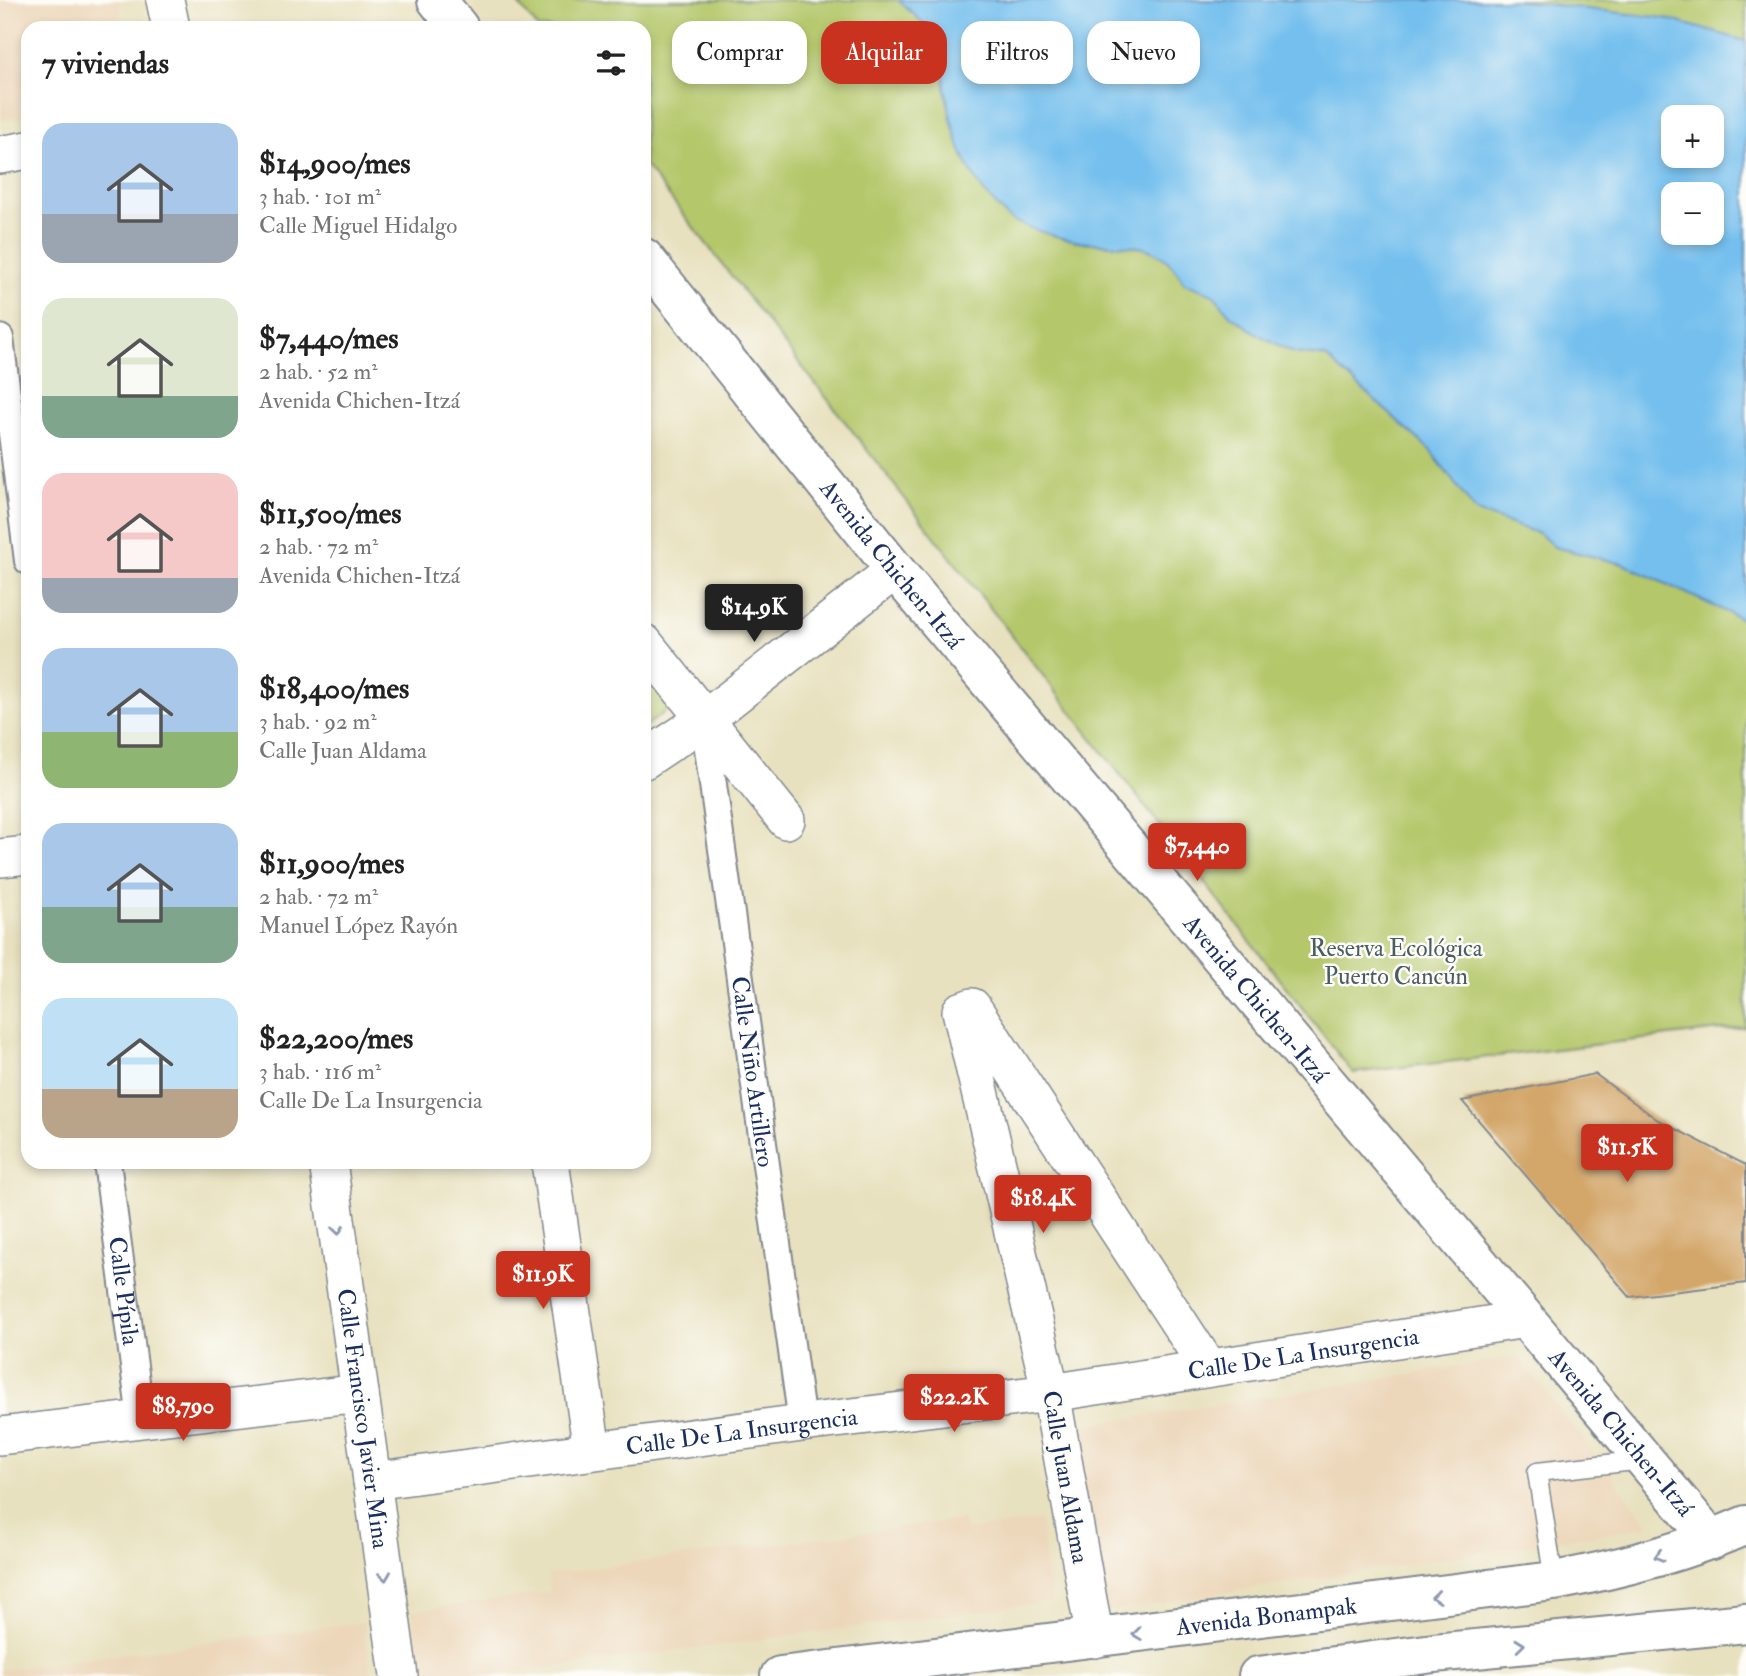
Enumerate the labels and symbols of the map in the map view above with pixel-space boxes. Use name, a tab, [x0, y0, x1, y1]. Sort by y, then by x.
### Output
street label: Avenida Chichen-Itzá	[812, 473, 971, 657]
pin: $14.9K	[697, 584, 811, 644]
pin: $7,440	[1140, 824, 1254, 883]
street label: Avenida Chichen-Itzá	[1176, 908, 1336, 1090]
park label: Reserva Ecológica Puerto Cancún	[1309, 933, 1484, 992]
street label: Calle Niño Artillero	[724, 974, 781, 1169]
pin: $11.5K	[1570, 1124, 1684, 1184]
pin: $18.4K	[986, 1176, 1100, 1235]
one-way arrow	[330, 1224, 345, 1235]
street label: Calle Pípila	[101, 1235, 146, 1348]
pin: $11.9K	[486, 1252, 600, 1311]
street label: Calle Francisco Javier Mina	[330, 1287, 396, 1552]
street label: Calle De La Insurgencia	[1186, 1321, 1422, 1387]
street label: Avenida Chichen-Itzá	[1541, 1342, 1701, 1524]
pin: $22.2K	[897, 1374, 1011, 1434]
pin: $8,790	[126, 1384, 240, 1443]
street label: Calle Juan Aldama	[1035, 1388, 1096, 1567]
street label: Calle De La Insurgencia	[624, 1401, 860, 1463]
one-way arrow	[1653, 1548, 1665, 1563]
one-way arrow	[377, 1571, 392, 1582]
street label: Avenida Bonampak	[1173, 1590, 1359, 1643]
one-way arrow	[1430, 1590, 1441, 1605]
one-way arrow	[1131, 1626, 1143, 1641]
one-way arrow	[1514, 1637, 1526, 1652]

